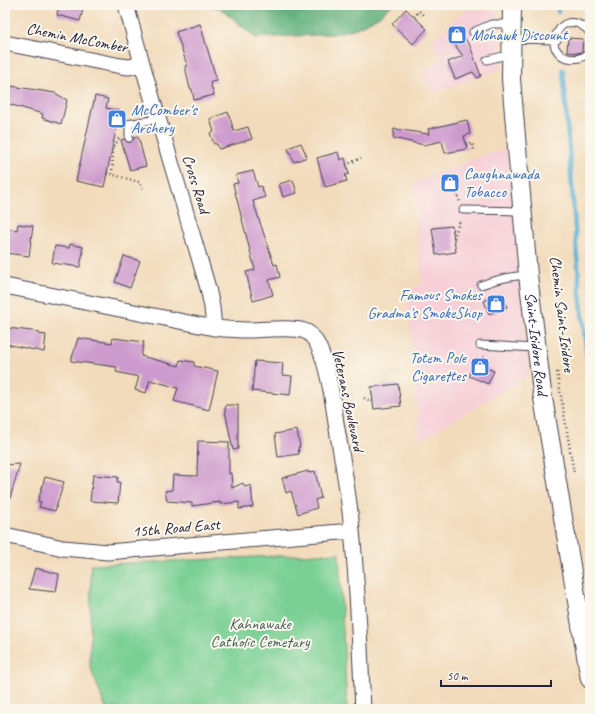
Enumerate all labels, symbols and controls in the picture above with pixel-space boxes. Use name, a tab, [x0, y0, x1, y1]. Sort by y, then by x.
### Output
street label: Chemin McComber	[25, 18, 131, 58]
shop icon: Mohawk Discount	[446, 24, 468, 46]
place label: Mohawk Discount	[471, 25, 569, 45]
place label: McComber's Archery	[131, 100, 198, 138]
shop icon: McComber's Archery	[106, 108, 128, 130]
street label: Cross Road	[178, 152, 215, 218]
place label: Caughnawada Tobacco	[464, 164, 541, 202]
shop icon: Caughnawada Tobacco	[439, 172, 461, 194]
street label: Chemin Saint-Isidore	[545, 255, 579, 375]
place label: Famous Smokes Gradma's SmokeShop	[368, 285, 484, 323]
street label: Saint-Isidore Road	[520, 291, 553, 400]
shop icon: Famous Smokes Gradma's SmokeShop	[485, 293, 507, 315]
street label: Veterans Boulevard	[327, 347, 369, 456]
place label: Totem Pole Cigarettes	[410, 348, 468, 386]
shop icon: Totem Pole Cigarettes	[469, 356, 491, 378]
street label: 15th Road East	[132, 514, 222, 542]
park label: Kahnawake Catholic Cemetary	[211, 614, 311, 652]
scale bar	[441, 662, 551, 688]
text: 50 m	[447, 668, 469, 684]

